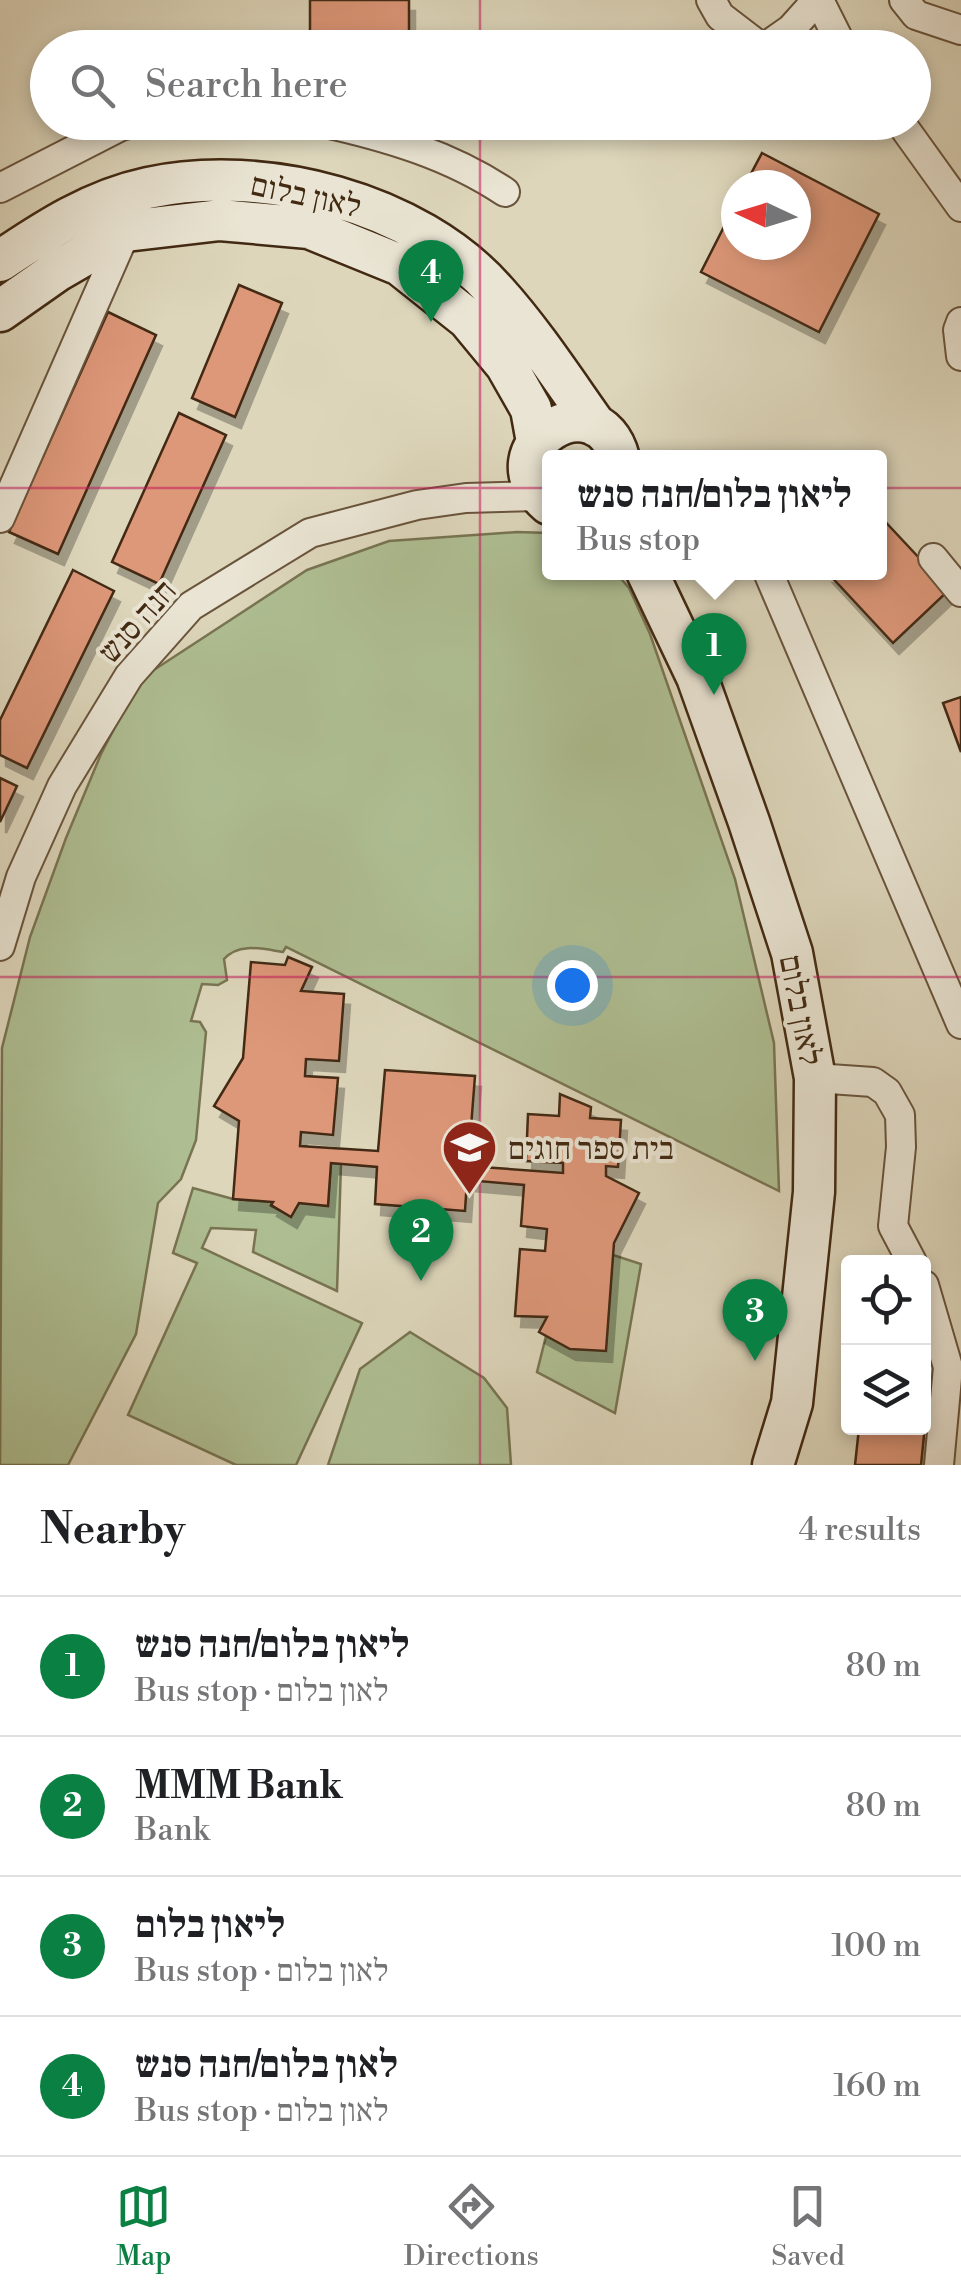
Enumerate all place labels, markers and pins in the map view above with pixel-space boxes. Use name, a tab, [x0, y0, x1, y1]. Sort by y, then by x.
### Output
pin: 4	[398, 240, 464, 322]
pin: 1	[682, 612, 746, 695]
school or university icon: בית ספר חוגים	[439, 1118, 499, 1197]
place label: בית ספר חוגים	[508, 1129, 674, 1169]
pin: 2	[388, 1198, 454, 1281]
pin: 3	[722, 1278, 788, 1361]

